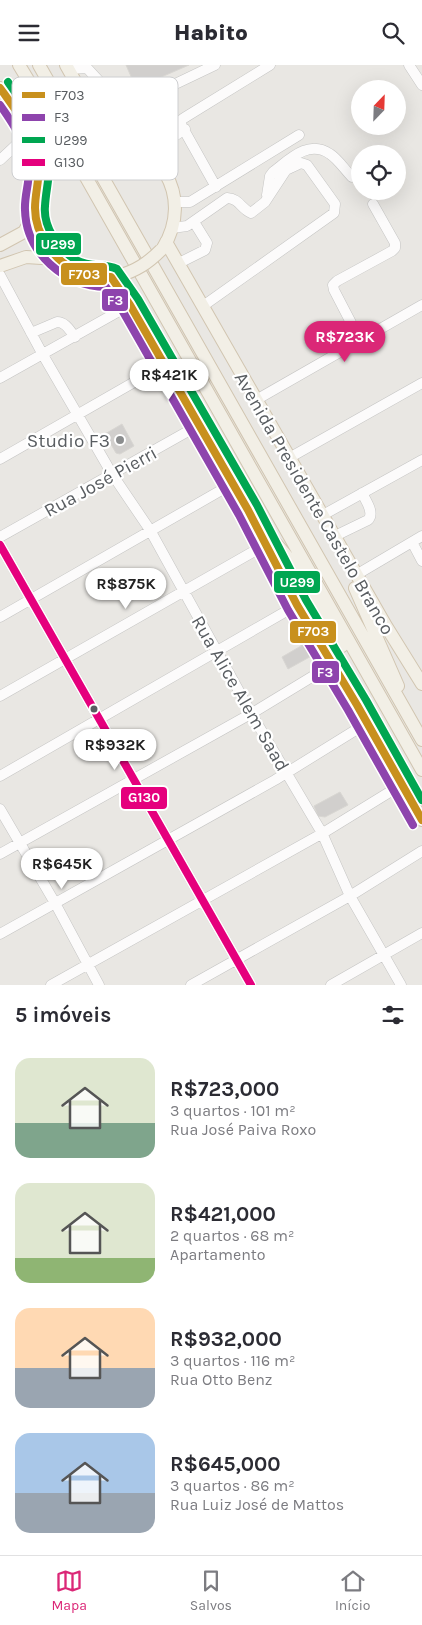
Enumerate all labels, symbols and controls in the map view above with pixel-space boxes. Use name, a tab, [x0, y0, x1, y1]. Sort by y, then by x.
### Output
icon: menu	[15, 19, 43, 47]
icon: search	[379, 19, 407, 47]
text: Habito	[174, 20, 248, 46]
legend	[12, 77, 178, 180]
north arrow	[351, 80, 406, 135]
map controls	[351, 80, 406, 200]
text: F703	[54, 87, 85, 104]
text: F3	[54, 109, 70, 126]
text: U299	[54, 132, 88, 149]
button: locate	[351, 145, 406, 200]
text: G130	[54, 154, 84, 171]
line badge: U299	[35, 232, 82, 256]
text: U299	[40, 236, 76, 253]
line badge: F703	[60, 262, 108, 286]
text: F703	[68, 266, 100, 283]
line badge: F3	[101, 288, 129, 312]
text: F3	[107, 292, 123, 309]
pin: R$723K	[304, 321, 386, 363]
text: R$723K	[315, 327, 375, 346]
pin: R$421K	[128, 359, 210, 401]
text: R$421K	[141, 365, 197, 384]
street label: Avenida Presidente Castelo Branco	[230, 368, 399, 639]
place label: Studio F3	[27, 430, 110, 452]
marker: Studio F3	[114, 434, 126, 446]
street label: Rua José Pierri	[40, 442, 161, 522]
pin: R$875K	[85, 567, 167, 610]
line badge: U299	[273, 570, 321, 594]
text: R$875K	[96, 574, 156, 593]
text: U299	[279, 574, 315, 591]
street label: Rua Alice Alem Saad	[187, 612, 294, 775]
line badge: F703	[289, 620, 337, 644]
text: F703	[297, 623, 329, 640]
line badge: F3	[311, 660, 340, 684]
text: F3	[317, 664, 333, 681]
unlabelled marker	[89, 704, 99, 714]
pin: R$932K	[74, 729, 156, 771]
text: R$932K	[84, 735, 146, 754]
line badge: G130	[120, 786, 168, 810]
text: G130	[128, 789, 160, 806]
pin: R$645K	[21, 847, 103, 890]
text: R$645K	[32, 854, 92, 873]
icon: filters	[379, 1001, 407, 1029]
text: 5 imóveis	[15, 1003, 111, 1027]
text: R$723,000	[170, 1077, 279, 1101]
icon: home	[55, 1078, 115, 1138]
text: 3 quartos · 101 m²	[170, 1101, 296, 1120]
text: Rua José Paiva Roxo	[170, 1120, 316, 1139]
text: R$421,000	[170, 1202, 276, 1226]
icon: home	[55, 1203, 115, 1263]
text: 2 quartos · 68 m²	[170, 1226, 295, 1245]
text: Apartamento	[170, 1245, 266, 1264]
text: R$932,000	[170, 1327, 282, 1351]
icon: home	[55, 1328, 115, 1388]
text: 3 quartos · 116 m²	[170, 1351, 295, 1370]
text: Rua Otto Benz	[170, 1370, 272, 1389]
text: R$645,000	[170, 1452, 281, 1476]
icon: home	[55, 1453, 115, 1513]
text: 3 quartos · 86 m²	[170, 1476, 295, 1495]
text: Rua Luiz José de Mattos	[170, 1495, 344, 1514]
tab: Mapa	[51, 1567, 87, 1614]
tab: Salvos	[190, 1567, 232, 1614]
tab: Início	[335, 1567, 371, 1614]

